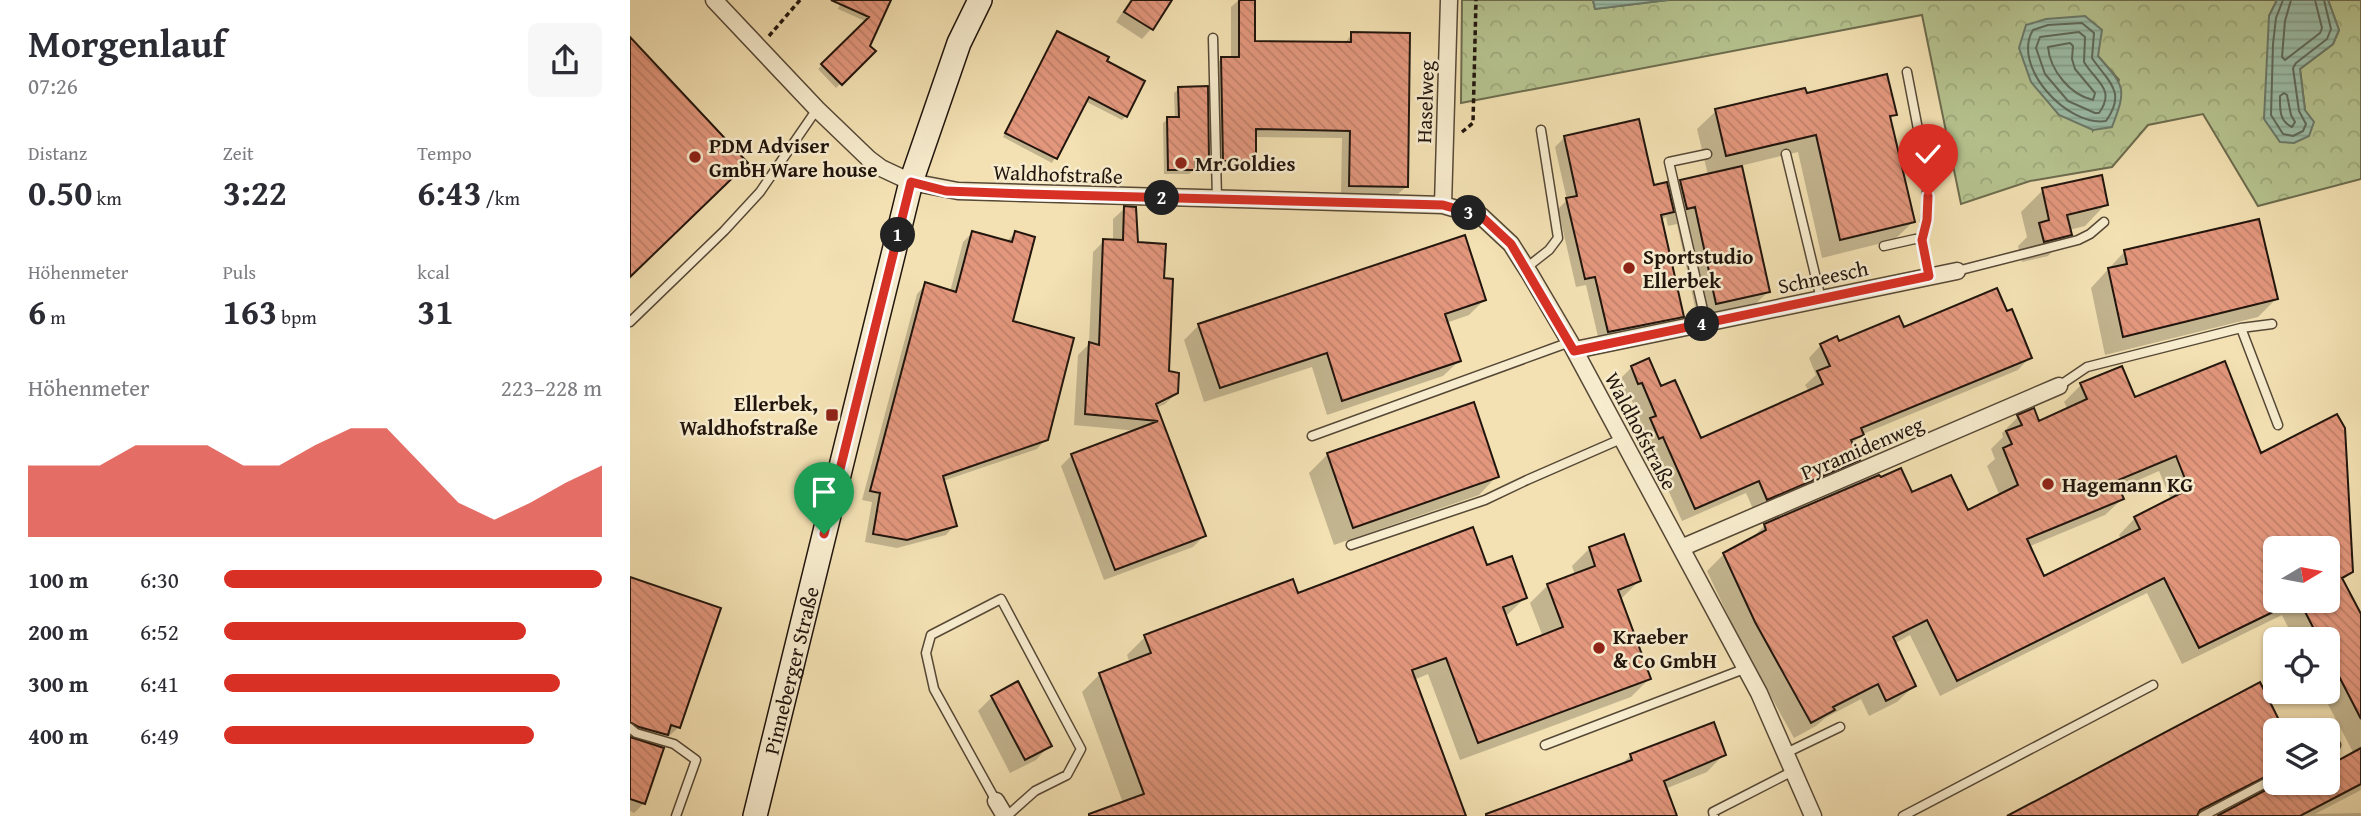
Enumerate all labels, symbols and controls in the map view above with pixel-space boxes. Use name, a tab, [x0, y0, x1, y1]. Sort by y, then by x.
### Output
text: Morgenlauf	[28, 15, 226, 71]
button: share	[528, 23, 602, 97]
street label: Haselweg	[1408, 60, 1442, 144]
text: 07:26	[28, 69, 78, 102]
pin	[1898, 124, 1958, 196]
place label: PDM Adviser GmbH Ware house	[709, 130, 877, 185]
icon: check	[1909, 135, 1947, 173]
text: Distanz	[28, 139, 87, 167]
text: Zeit	[223, 139, 254, 167]
text: Tempo	[417, 139, 472, 167]
place label: Mr.Goldies	[1195, 148, 1295, 179]
marker: PDM Adviser GmbH Ware house	[687, 149, 703, 165]
marker: Mr.Goldies	[1173, 155, 1189, 171]
street label: Waldhofstraße	[993, 156, 1123, 192]
text: 0.50	[28, 167, 92, 218]
text: 3:22	[223, 167, 287, 218]
text: 6:43	[417, 167, 482, 218]
pin: 2	[1144, 180, 1180, 216]
text: 2	[1157, 183, 1166, 211]
text: km	[92, 184, 122, 212]
text: /km	[482, 184, 520, 212]
pin: 3	[1452, 196, 1486, 230]
text: 3	[1464, 198, 1473, 226]
pin: 1	[880, 218, 916, 252]
text: 1	[893, 220, 902, 248]
place label: Sportstudio Ellerbek	[1643, 241, 1754, 296]
street label: Schneesch	[1775, 252, 1871, 302]
text: Höhenmeter	[28, 258, 128, 286]
text: Puls	[223, 258, 256, 286]
text: kcal	[417, 258, 450, 286]
marker: Sportstudio Ellerbek	[1621, 260, 1637, 276]
text: 6	[28, 286, 46, 337]
text: 163	[223, 286, 277, 337]
text: 31	[417, 286, 454, 337]
text: m	[46, 303, 66, 331]
text: bpm	[277, 303, 317, 331]
pin: 4	[1684, 306, 1720, 342]
text: 4	[1697, 309, 1706, 337]
street label: Waldhofstraße	[1597, 367, 1685, 496]
text: Höhenmeter	[28, 371, 150, 404]
text: 223–228 m	[501, 371, 602, 404]
place label: Ellerbek, Waldhofstraße	[680, 388, 818, 443]
marker: Ellerbek, Waldhofstraße	[824, 407, 840, 423]
street label: Pyramidenweg	[1796, 408, 1929, 488]
pin	[794, 462, 854, 534]
place label: Hagemann KG	[2062, 469, 2193, 500]
icon: arrive	[805, 473, 843, 511]
marker: Hagemann KG	[2040, 476, 2056, 492]
north arrow	[2263, 536, 2340, 612]
map controls	[2263, 536, 2340, 795]
text: 100 m	[28, 563, 89, 596]
text: 6:30	[140, 563, 179, 596]
street label: Pinneberger Straße	[755, 583, 826, 758]
text: 200 m	[28, 615, 89, 648]
text: 6:52	[140, 615, 179, 648]
place label: Kraeber & Co GmbH	[1613, 621, 1717, 676]
button: locate	[2263, 627, 2340, 704]
marker: Kraeber & Co GmbH	[1591, 640, 1607, 656]
text: 300 m	[28, 667, 89, 700]
text: 6:41	[140, 667, 179, 700]
button: layers	[2263, 718, 2340, 795]
text: 400 m	[28, 719, 89, 752]
text: 6:49	[140, 719, 179, 752]

